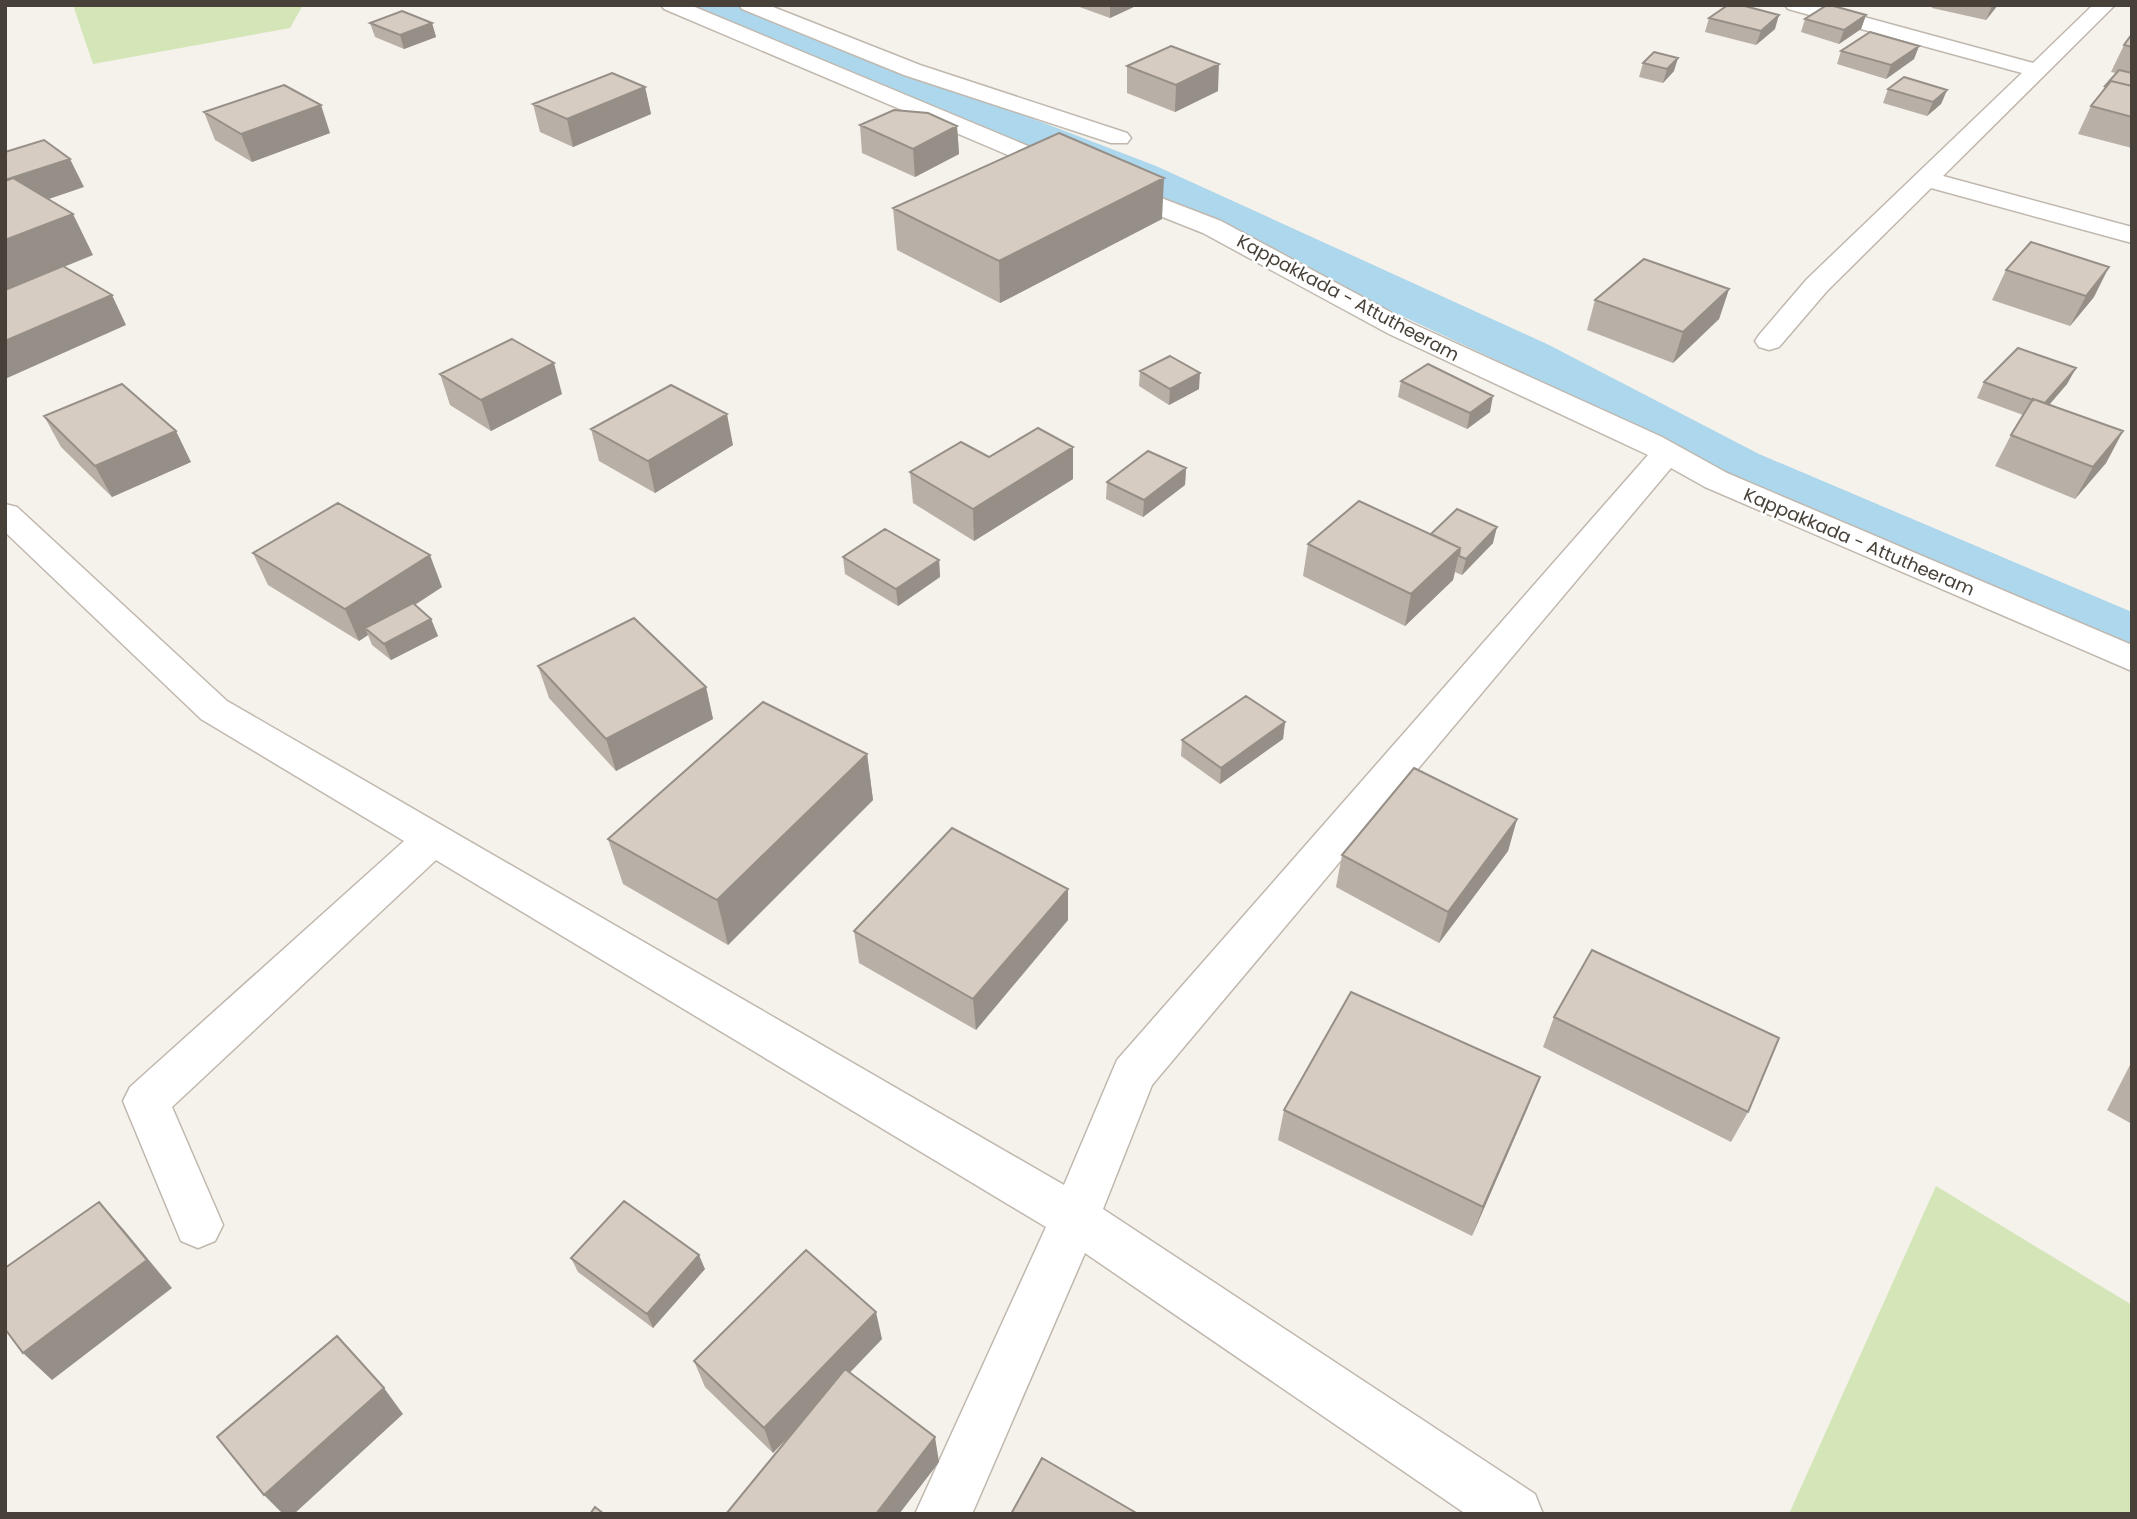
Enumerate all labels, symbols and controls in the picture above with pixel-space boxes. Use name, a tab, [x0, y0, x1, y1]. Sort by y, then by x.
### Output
street label: Kappakkada - Attutheeram	[1233, 228, 1464, 367]
street label: Kappakkada - Attutheeram	[1740, 481, 1979, 602]

